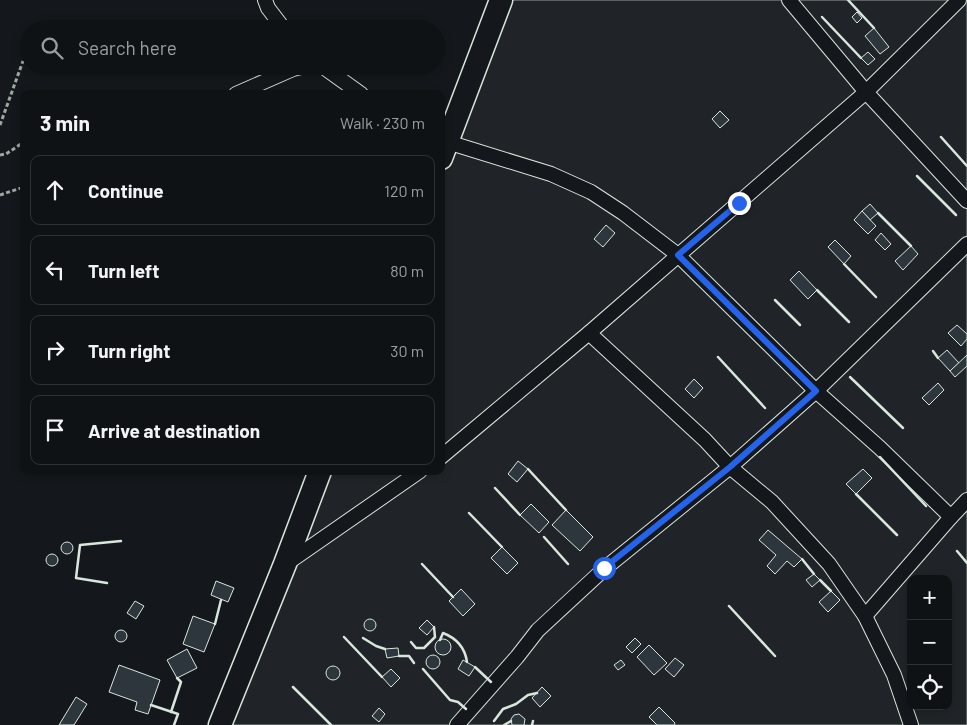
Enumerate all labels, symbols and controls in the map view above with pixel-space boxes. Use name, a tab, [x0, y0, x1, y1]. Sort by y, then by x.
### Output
search box	[20, 20, 445, 75]
icon: search	[38, 34, 66, 62]
text: Search here	[78, 36, 177, 59]
text: 3 min	[40, 110, 90, 135]
text: Walk · 230 m	[340, 113, 425, 132]
icon: ahead	[41, 176, 69, 204]
text: Continue	[88, 179, 164, 202]
text: 120 m	[384, 181, 424, 200]
route end	[728, 192, 751, 215]
icon: left	[41, 256, 69, 284]
text: Turn left	[88, 259, 159, 282]
text: 80 m	[390, 261, 424, 280]
icon: right	[41, 336, 69, 364]
text: Turn right	[88, 339, 170, 362]
text: 30 m	[390, 341, 424, 360]
icon: arrive	[41, 416, 69, 444]
text: Arrive at destination	[88, 419, 260, 442]
route start	[593, 557, 616, 580]
map controls	[907, 575, 952, 710]
button: +	[907, 575, 952, 620]
button: −	[907, 620, 952, 665]
button: locate	[907, 665, 952, 710]

